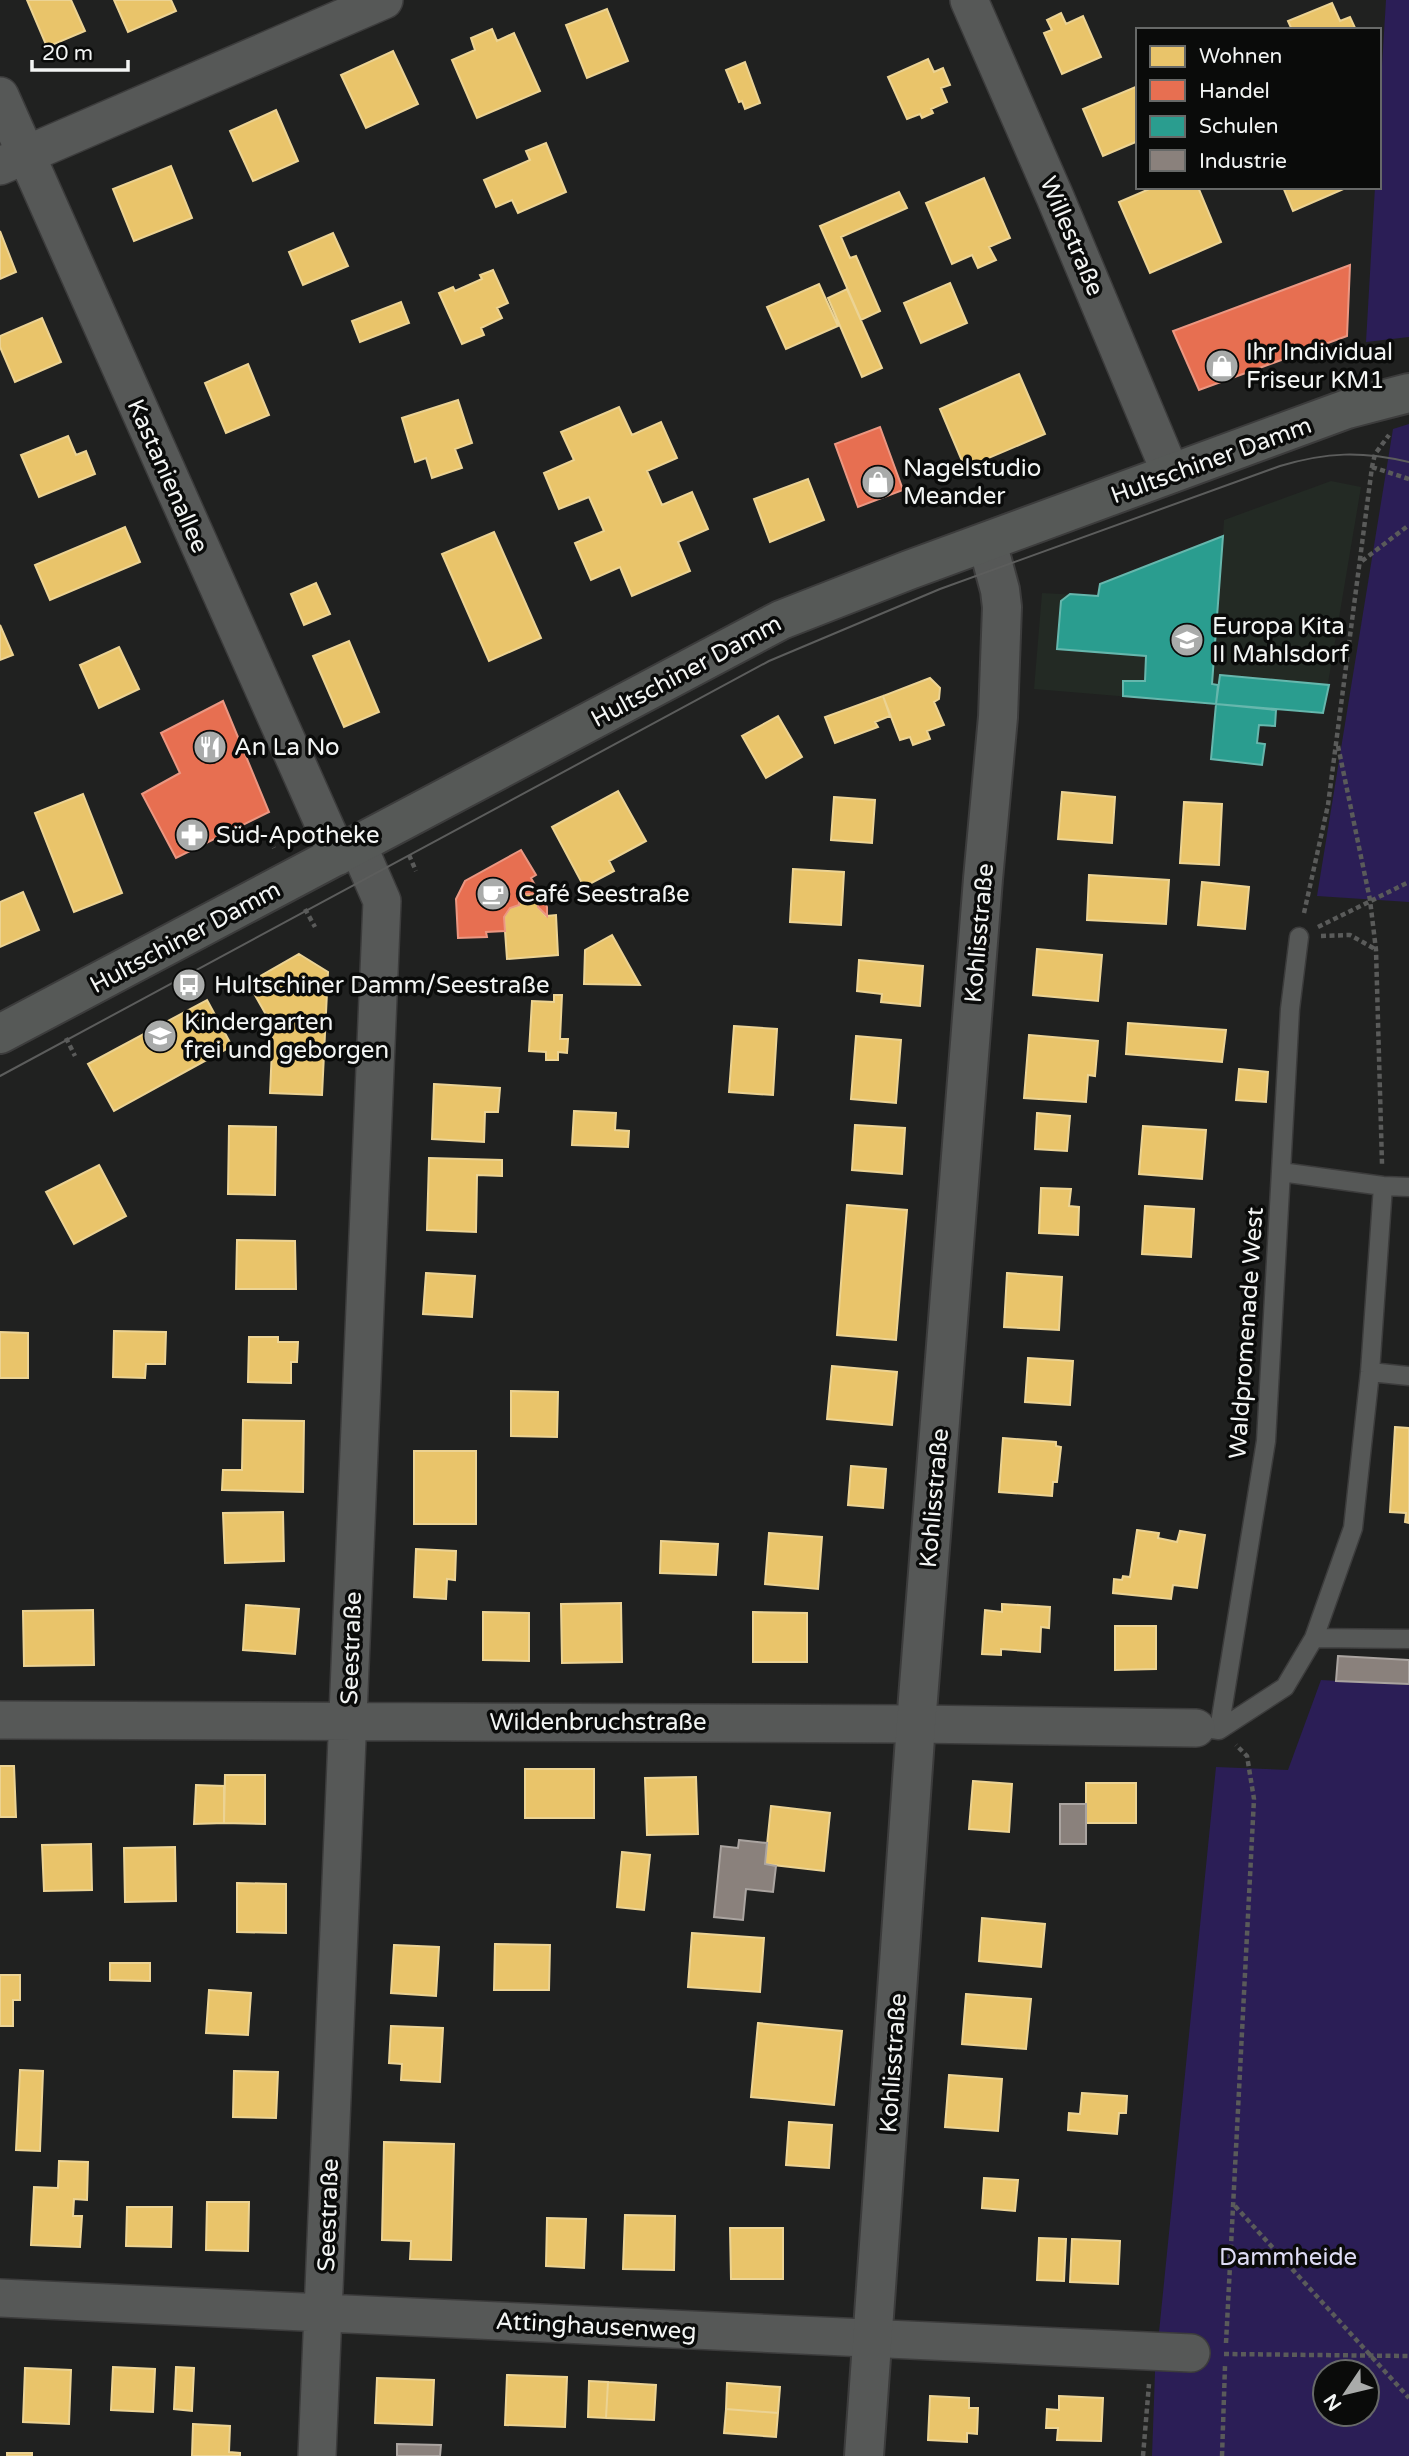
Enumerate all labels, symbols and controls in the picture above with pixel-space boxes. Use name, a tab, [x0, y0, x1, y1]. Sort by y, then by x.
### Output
scale bar	[32, 28, 128, 72]
legend	[1136, 28, 1381, 189]
text: 20 m	[42, 41, 93, 66]
text: Wohnen	[1199, 44, 1282, 69]
text: Handel	[1199, 79, 1270, 104]
text: Schulen	[1199, 114, 1279, 139]
text: Industrie	[1199, 149, 1287, 174]
street label: Willestraße	[1033, 172, 1110, 300]
place label: Ihr Individual Friseur KM1	[1246, 338, 1393, 395]
shop icon: Ihr Individual Friseur KM1	[1203, 347, 1241, 385]
street label: Kastanienallee	[121, 395, 214, 557]
street label: Hultschiner Damm	[1107, 411, 1315, 510]
place label: Nagelstudio Meander	[903, 454, 1041, 511]
shop icon: Nagelstudio Meander	[859, 463, 897, 501]
street label: Hultschiner Damm	[586, 609, 786, 734]
place label: Europa Kita II Mahlsdorf	[1212, 612, 1350, 669]
school or university icon: Europa Kita II Mahlsdorf	[1168, 621, 1206, 659]
restaurant icon: An La No	[191, 728, 229, 766]
place label: An La No	[234, 733, 340, 762]
pharmacy icon: Süd-Apotheke	[173, 816, 211, 854]
place label: Süd-Apotheke	[216, 821, 380, 850]
street label: Kohlisstraße	[959, 862, 1000, 1004]
street label: Hultschiner Damm	[85, 875, 285, 1000]
cafe icon: Café Seestraße	[474, 875, 512, 913]
place label: Café Seestraße	[518, 880, 690, 909]
bus stop icon: Hultschiner Damm/Seestraße	[170, 966, 208, 1004]
place label: Hultschiner Damm/Seestraße	[214, 971, 549, 1000]
place label: Kindergarten frei und geborgen	[184, 1008, 389, 1065]
school or university icon: Kindergarten frei und geborgen	[141, 1017, 179, 1055]
street label: Waldpromenade West	[1223, 1206, 1270, 1460]
street label: Kohlisstraße	[914, 1427, 955, 1569]
street label: Seestraße	[335, 1591, 368, 1705]
street label: Wildenbruchstraße	[489, 1708, 707, 1737]
street label: Kohlisstraße	[874, 1992, 913, 2134]
street label: Seestraße	[312, 2158, 345, 2272]
park label: Dammheide	[1219, 2243, 1357, 2272]
street label: Attinghausenweg	[495, 2307, 697, 2346]
north arrow	[1311, 2358, 1381, 2428]
text: N	[1320, 2390, 1346, 2415]

